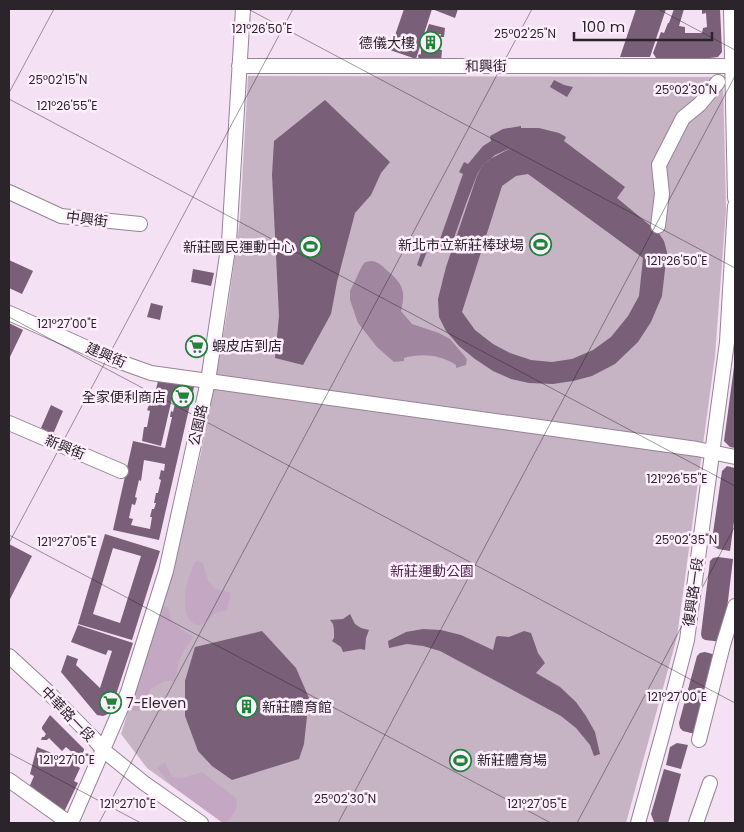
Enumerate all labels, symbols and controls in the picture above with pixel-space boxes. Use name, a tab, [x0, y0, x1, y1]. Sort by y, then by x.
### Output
scale bar	[574, 10, 712, 42]
text: 100 m	[582, 16, 625, 37]
text: 121°26'50"E	[232, 20, 292, 37]
text: 25°02'25"N	[494, 25, 556, 42]
building icon: 德儀大樓	[419, 31, 443, 55]
place label: 德儀大樓	[359, 33, 415, 53]
street label: 和興街	[465, 56, 507, 76]
text: 25°02'15"N	[28, 71, 88, 88]
text: 25°02'30"N	[655, 81, 717, 98]
text: 121°26'55"E	[37, 97, 97, 114]
street label: 中興街	[65, 207, 109, 231]
sports icon: 新北市立新莊棒球場	[528, 233, 552, 257]
sports icon: 新莊國民運動中心	[299, 235, 323, 259]
place label: 新北市立新莊棒球場	[398, 235, 524, 255]
place label: 新莊國民運動中心	[183, 237, 295, 257]
text: 121°26'50"E	[647, 252, 707, 269]
text: 121°27'00"E	[37, 315, 97, 332]
supermarket icon: 蝦皮店到店	[184, 334, 208, 358]
place label: 蝦皮店到店	[212, 336, 282, 356]
street label: 建興街	[83, 338, 129, 372]
supermarket icon: 全家便利商店	[170, 385, 194, 409]
place label: 全家便利商店	[82, 387, 166, 407]
street label: 公園路	[184, 402, 212, 448]
street label: 新興街	[42, 430, 88, 464]
text: 121°26'55"E	[647, 470, 707, 487]
text: 25°02'35"N	[655, 531, 717, 548]
text: 121°27'05"E	[37, 533, 97, 550]
street label: 復興路一段	[678, 556, 708, 628]
park label: 新莊運動公園	[390, 561, 474, 581]
street label: 中華路一段	[36, 682, 100, 746]
text: 121°27'00"E	[647, 688, 707, 705]
supermarket icon: 7-Eleven	[98, 691, 122, 715]
place label: 7-Eleven	[126, 693, 186, 713]
building icon: 新莊體育館	[234, 695, 258, 719]
place label: 新莊體育館	[262, 697, 332, 717]
sports icon: 新莊體育場	[449, 748, 473, 772]
place label: 新莊體育場	[477, 750, 547, 770]
text: 121°27'10"E	[39, 751, 95, 768]
text: 25°02'30"N	[314, 790, 376, 807]
text: 121°27'10"E	[100, 795, 156, 812]
text: 121°27'05"E	[507, 795, 567, 812]

